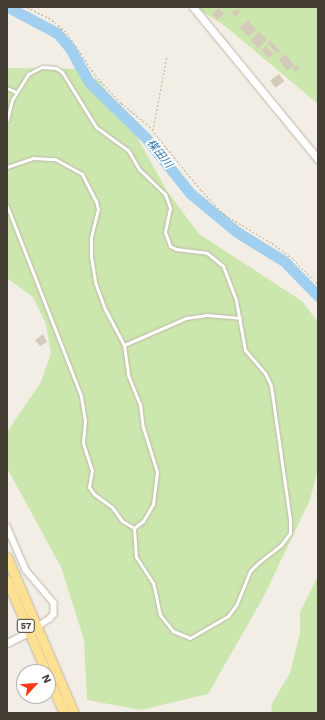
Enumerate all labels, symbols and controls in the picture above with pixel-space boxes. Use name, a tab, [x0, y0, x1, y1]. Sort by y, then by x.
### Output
water label: 楳田川	[143, 137, 175, 171]
road number: 57	[16, 619, 36, 633]
north arrow	[16, 664, 56, 704]
text: N	[39, 672, 54, 685]

